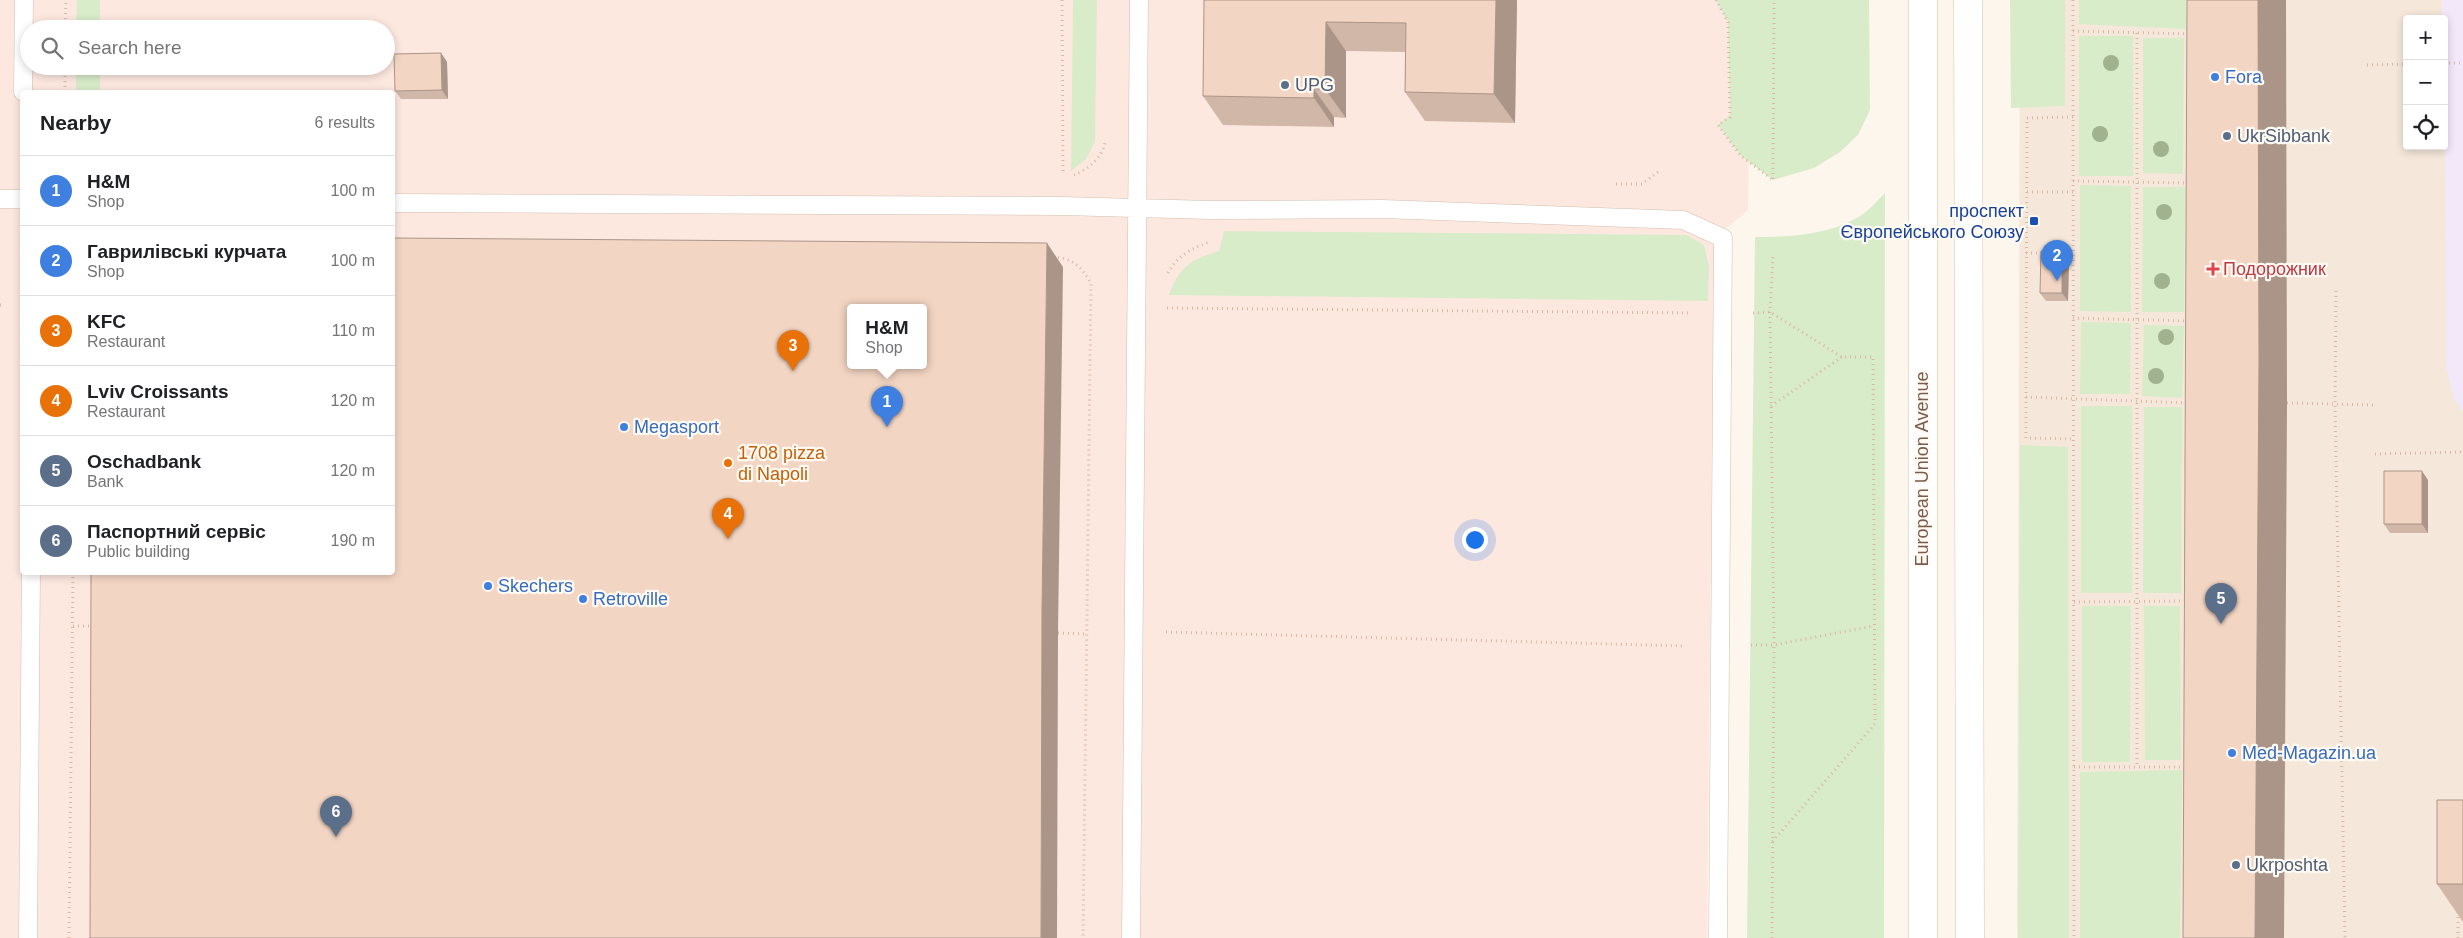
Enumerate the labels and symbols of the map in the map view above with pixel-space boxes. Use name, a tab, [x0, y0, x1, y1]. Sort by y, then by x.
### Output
place label: Fora	[2225, 67, 2263, 87]
marker: Fora	[2209, 71, 2221, 83]
place label: UPG	[1295, 75, 1334, 95]
marker: UPG	[1279, 79, 1291, 91]
place label: UkrSibbank	[2237, 126, 2331, 146]
marker: UkrSibbank	[2221, 130, 2233, 142]
place label: проспект Європейського Союзу	[1840, 201, 2024, 242]
marker: проспект Європейського Союзу	[2028, 215, 2040, 227]
pin: 2	[2041, 240, 2073, 281]
place label: Подорожник	[2223, 259, 2326, 279]
marker: Подорожник	[2207, 263, 2219, 275]
pin: 3	[777, 330, 809, 371]
street label: European Union Avenue	[1912, 372, 1932, 566]
pin: 1	[871, 386, 903, 427]
place label: Megasport	[634, 417, 719, 437]
marker: Megasport	[618, 421, 630, 433]
place label: 1708 pizza di Napoli	[738, 443, 826, 484]
marker: 1708 pizza di Napoli	[722, 457, 734, 469]
pin: 4	[712, 498, 744, 539]
your location	[1462, 527, 1488, 553]
place label: Skechers	[498, 576, 573, 596]
marker: Skechers	[482, 580, 494, 592]
pin: 5	[2205, 583, 2237, 624]
place label: Retroville	[593, 589, 668, 609]
marker: Retroville	[577, 593, 589, 605]
place label: Med-Magazin.ua	[2242, 743, 2377, 763]
marker: Med-Magazin.ua	[2226, 747, 2238, 759]
pin: 6	[320, 796, 352, 837]
place label: Ukrposhta	[2246, 855, 2329, 875]
marker: Ukrposhta	[2230, 859, 2242, 871]

